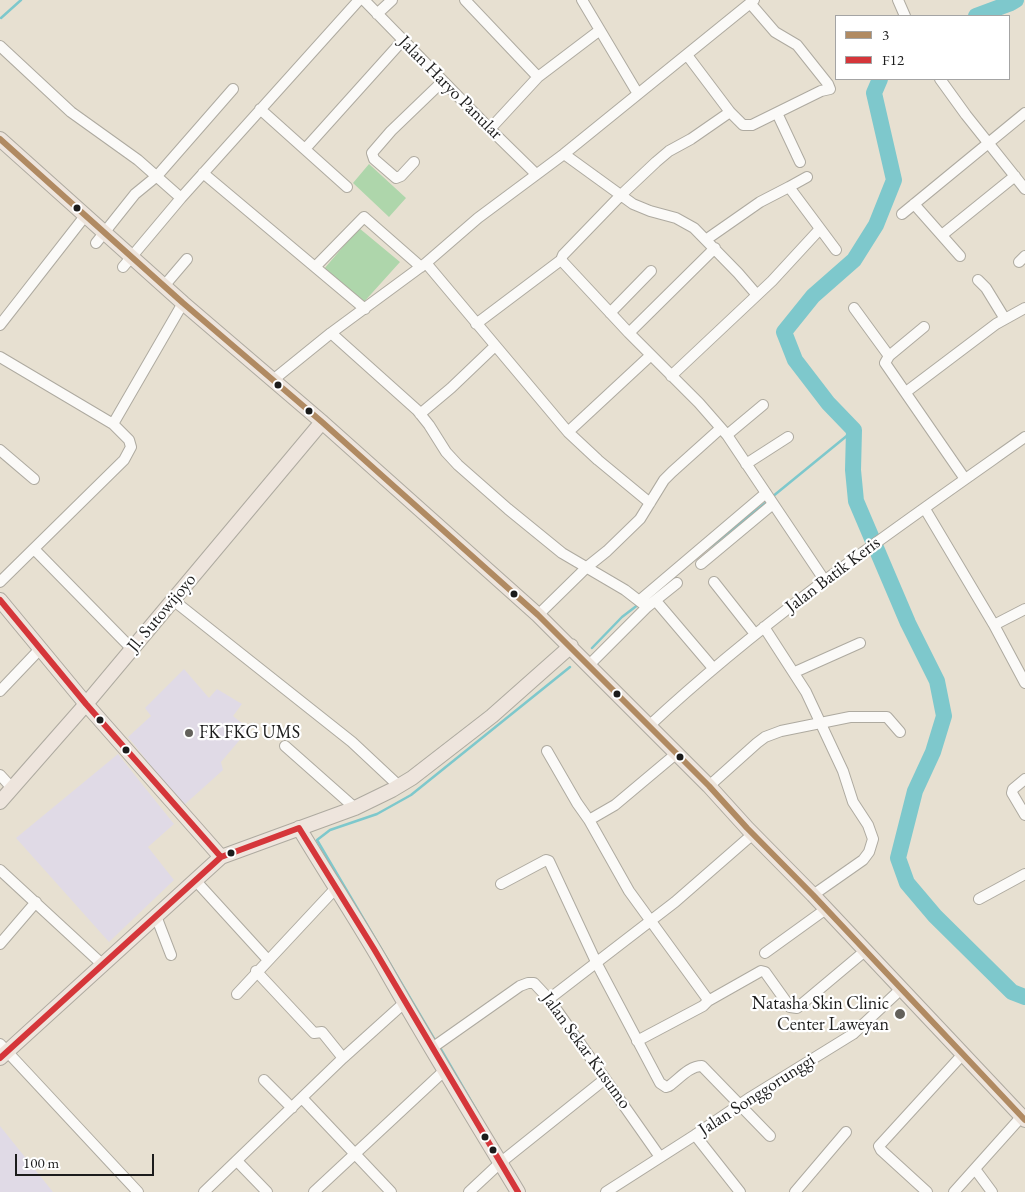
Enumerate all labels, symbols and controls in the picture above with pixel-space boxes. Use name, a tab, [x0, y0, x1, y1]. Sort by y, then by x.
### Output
legend	[835, 15, 1010, 80]
text: 3	[882, 25, 889, 44]
street label: Jalan Haryo Panular	[393, 31, 507, 145]
text: F12	[882, 50, 904, 69]
unlabelled marker	[72, 203, 82, 213]
unlabelled marker	[273, 380, 283, 390]
unlabelled marker	[304, 406, 314, 416]
street label: Jalan Batik Keris	[781, 532, 885, 618]
street label: Jl. Sutowijoyo	[123, 569, 201, 657]
unlabelled marker	[509, 589, 519, 599]
unlabelled marker	[612, 689, 622, 699]
unlabelled marker	[95, 715, 105, 725]
place label: FK FKG UMS	[199, 722, 300, 744]
marker: FK FKG UMS	[183, 727, 195, 739]
unlabelled marker	[121, 745, 131, 755]
unlabelled marker	[675, 752, 685, 762]
unlabelled marker	[226, 848, 236, 858]
street label: Jalan Sekar Kusumo	[537, 989, 635, 1113]
place label: Natasha Skin Clinic Center Laweyan	[752, 993, 889, 1036]
marker: Natasha Skin Clinic Center Laweyan	[893, 1007, 907, 1021]
street label: Jalan Songgorunggi	[695, 1049, 819, 1141]
unlabelled marker	[480, 1132, 490, 1142]
scale bar	[18, 1144, 156, 1176]
unlabelled marker	[488, 1145, 498, 1155]
text: 100 m	[23, 1153, 59, 1172]

